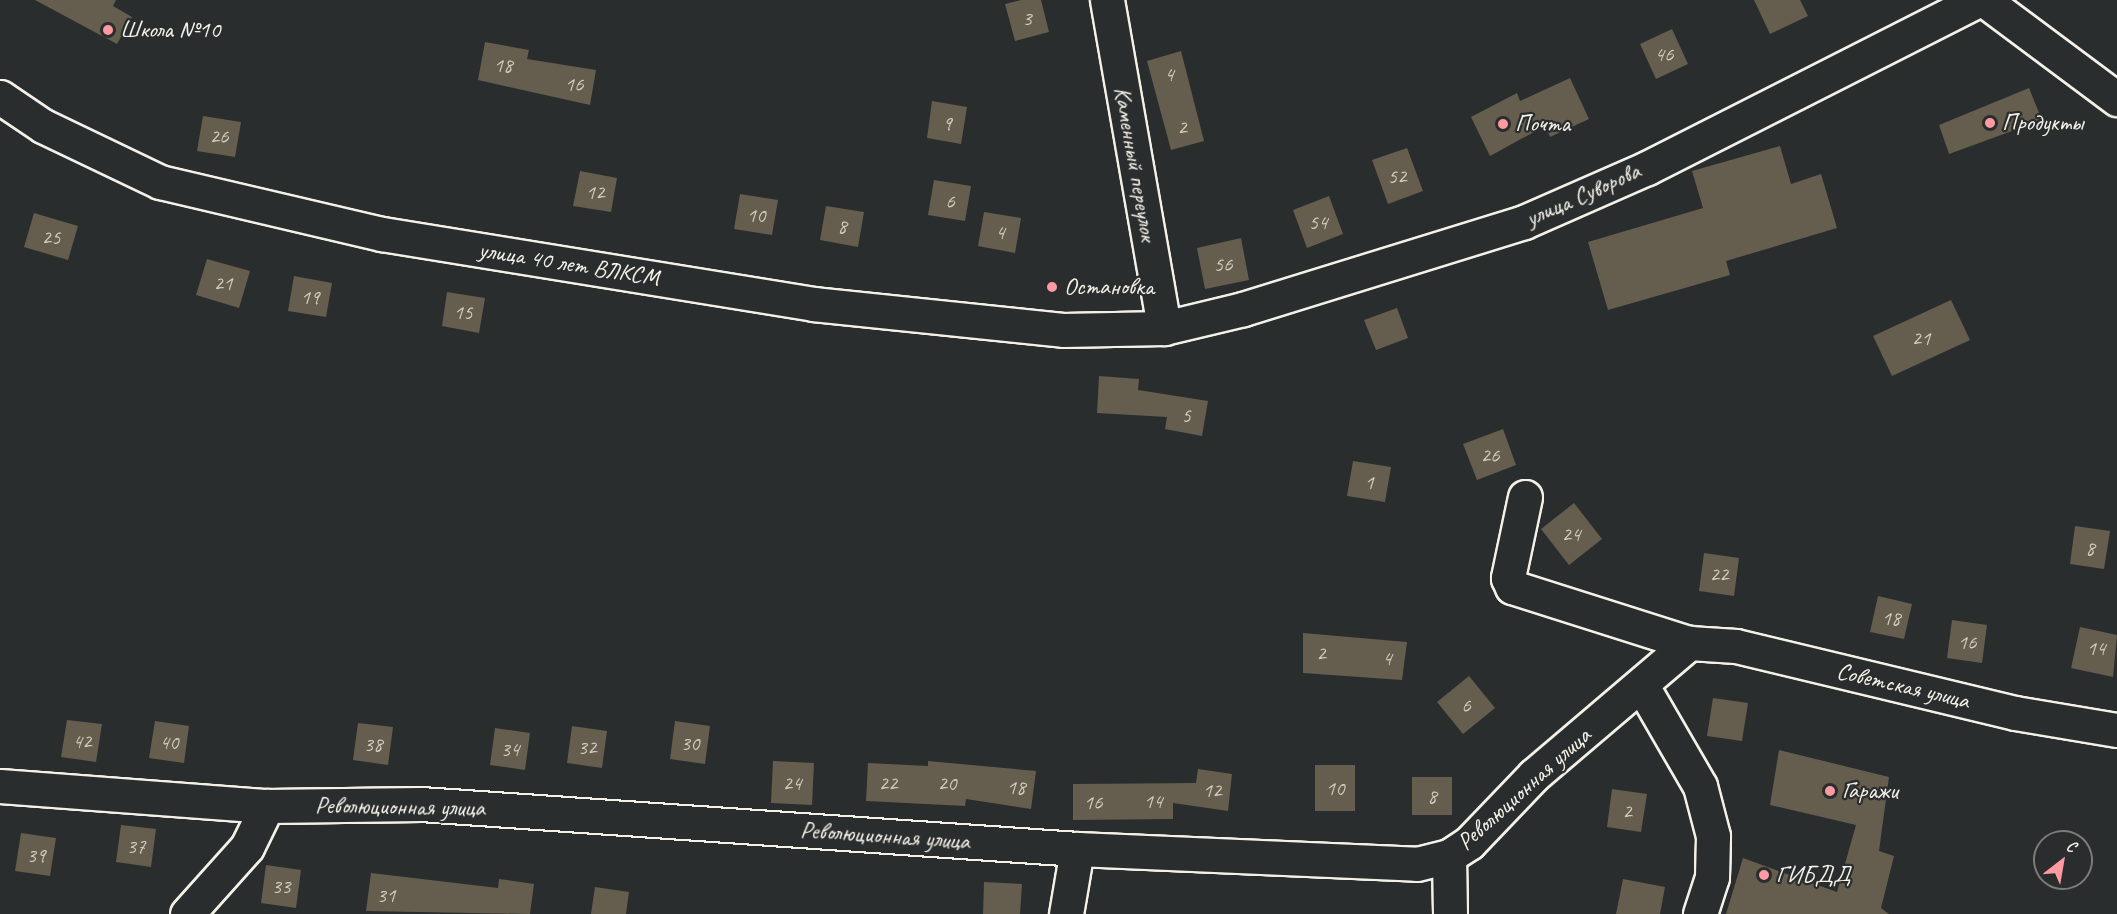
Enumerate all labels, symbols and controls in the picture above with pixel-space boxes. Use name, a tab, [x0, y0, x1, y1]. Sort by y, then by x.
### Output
house number: 3	[1022, 5, 1032, 31]
place label: Школа №10	[120, 16, 220, 44]
marker: Школа №10	[101, 23, 115, 37]
house number: 46	[1655, 41, 1673, 67]
house number: 18	[494, 52, 512, 78]
house number: 4	[1164, 61, 1174, 87]
house number: 16	[565, 71, 583, 97]
street label: Каменный переулок	[1107, 84, 1163, 244]
place label: Продукты	[2002, 109, 2084, 137]
house number: 9	[942, 110, 952, 136]
place label: Почта	[1515, 110, 1570, 138]
house number: 2	[1177, 114, 1187, 140]
marker: Продукты	[1983, 116, 1997, 130]
marker: Почта	[1496, 117, 1510, 131]
house number: 26	[210, 123, 228, 149]
street label: улица Суворова	[1521, 157, 1645, 233]
house number: 52	[1388, 163, 1406, 189]
house number: 12	[586, 179, 604, 205]
house number: 6	[945, 188, 955, 214]
house number: 10	[747, 202, 765, 228]
house number: 54	[1309, 209, 1327, 235]
house number: 8	[837, 213, 847, 239]
house number: 4	[995, 219, 1005, 245]
house number: 25	[42, 224, 60, 250]
street label: улица 40 лет ВЛКСМ	[477, 236, 661, 292]
house number: 56	[1214, 251, 1232, 277]
house number: 21	[214, 270, 232, 296]
place label: Остановка	[1064, 273, 1154, 301]
marker: Остановка	[1045, 280, 1059, 294]
house number: 19	[301, 284, 319, 310]
house number: 15	[454, 299, 472, 325]
house number: 21	[1912, 325, 1930, 351]
house number: 5	[1181, 402, 1191, 428]
house number: 26	[1481, 442, 1499, 468]
house number: 1	[1364, 469, 1374, 495]
house number: 24	[1562, 521, 1580, 547]
house number: 8	[2085, 535, 2095, 561]
house number: 22	[1710, 561, 1728, 587]
house number: 18	[1882, 605, 1900, 631]
house number: 16	[1958, 629, 1976, 655]
house number: 14	[2087, 635, 2105, 661]
house number: 2	[1316, 640, 1326, 666]
house number: 4	[1382, 645, 1392, 671]
street label: Советская улица	[1833, 656, 1973, 716]
house number: 6	[1461, 692, 1471, 718]
street label: Революционная улица	[1451, 721, 1597, 857]
house number: 42	[73, 728, 91, 754]
house number: 40	[160, 729, 178, 755]
house number: 30	[681, 730, 699, 756]
house number: 38	[364, 731, 382, 757]
house number: 32	[578, 734, 596, 760]
house number: 34	[501, 736, 519, 762]
house number: 24	[783, 770, 801, 796]
house number: 22	[879, 770, 897, 796]
house number: 20	[938, 770, 956, 796]
house number: 18	[1007, 774, 1025, 800]
house number: 10	[1326, 775, 1344, 801]
house number: 12	[1203, 777, 1221, 803]
place label: Гаражи	[1842, 777, 1898, 805]
house number: 8	[1427, 783, 1437, 809]
marker: Гаражи	[1823, 784, 1837, 798]
house number: 14	[1144, 788, 1162, 814]
house number: 16	[1084, 789, 1102, 815]
street label: Революционная улица	[314, 791, 486, 823]
house number: 2	[1622, 798, 1632, 824]
street label: Революционная улица	[799, 816, 971, 856]
north arrow	[2033, 830, 2093, 890]
house number: 37	[127, 833, 145, 859]
text: С	[2063, 836, 2080, 857]
house number: 39	[27, 842, 45, 868]
place label: ГИБДД	[1776, 861, 1850, 889]
marker: ГИБДД	[1757, 868, 1771, 882]
house number: 33	[272, 873, 290, 899]
house number: 31	[377, 882, 395, 908]

